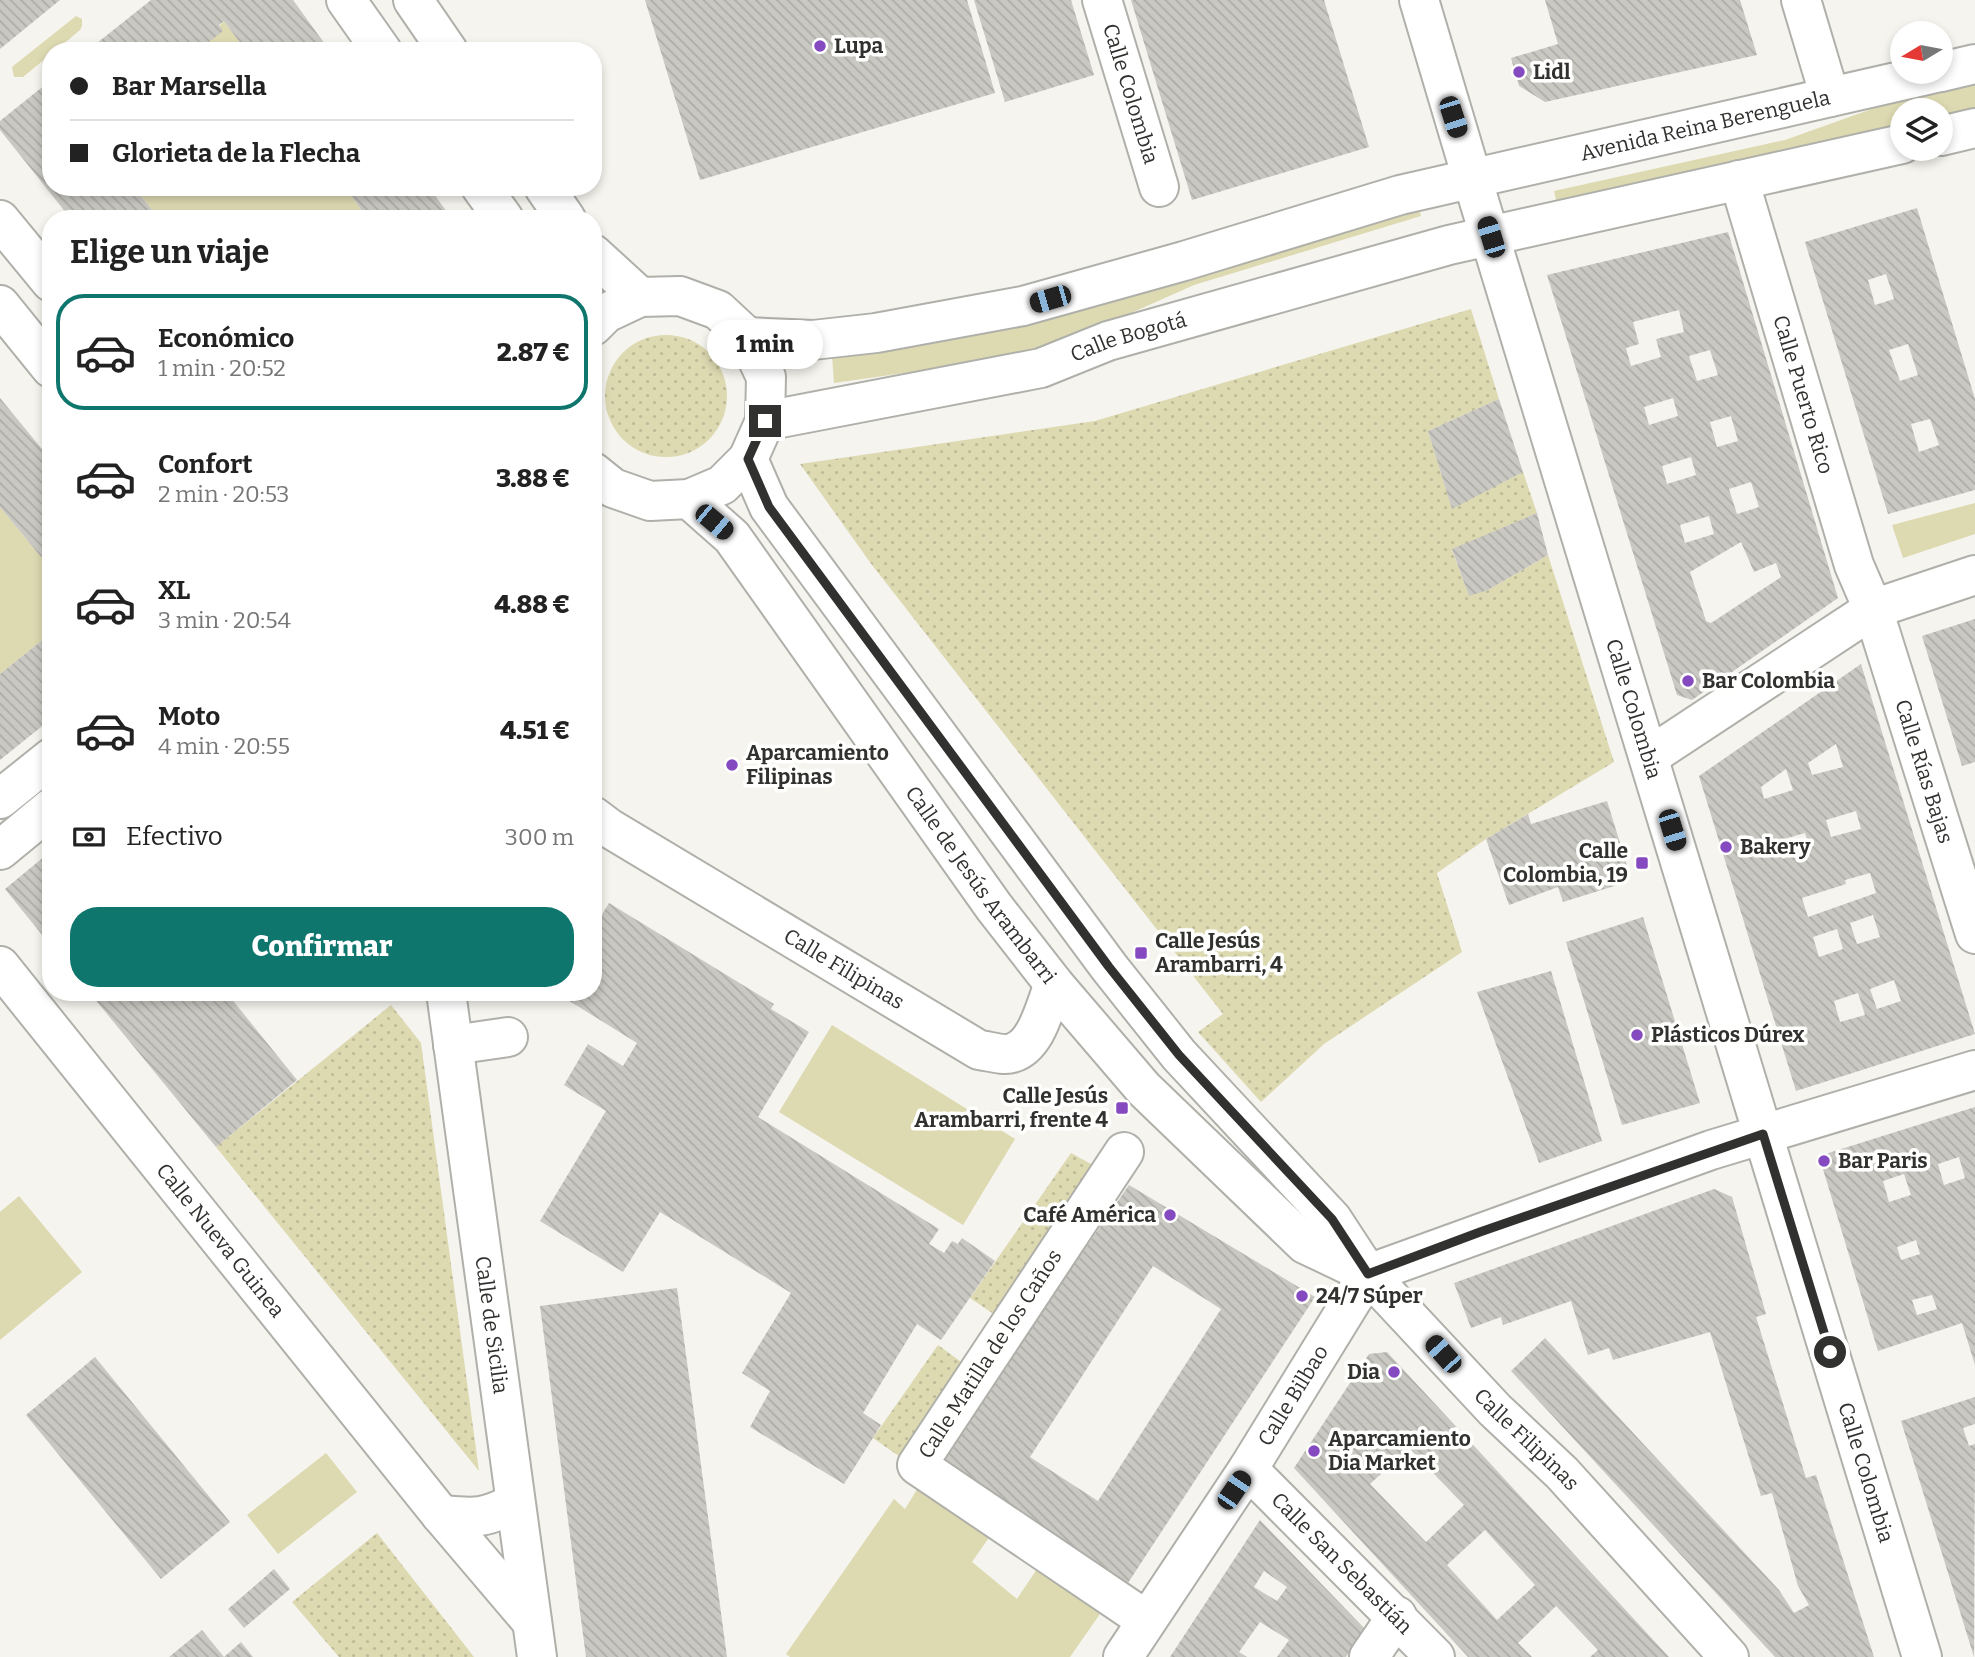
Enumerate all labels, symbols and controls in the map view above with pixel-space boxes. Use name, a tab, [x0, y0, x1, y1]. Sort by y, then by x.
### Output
street label: Calle Colombia	[1097, 20, 1164, 168]
north arrow	[1890, 21, 1953, 84]
map controls	[1890, 21, 1953, 161]
place label: Lupa	[834, 33, 883, 59]
marker: Lupa	[812, 38, 828, 54]
place label: Lidl	[1533, 59, 1571, 85]
marker: Lidl	[1511, 64, 1527, 80]
text: Bar Marsella	[112, 71, 266, 102]
street label: Avenida Reina Berenguela	[1578, 84, 1833, 167]
car	[1437, 94, 1470, 140]
button: layers	[1890, 98, 1953, 161]
text: Glorieta de la Flecha	[112, 138, 360, 169]
car	[1475, 214, 1508, 260]
text: Elige un viaje	[70, 233, 269, 271]
car	[1027, 283, 1074, 315]
street label: Calle Bogotá	[1067, 306, 1190, 368]
street label: Calle Puerto Rico	[1767, 312, 1839, 477]
callout: 1 min	[707, 320, 823, 368]
icon: car	[74, 321, 137, 384]
text: Económico	[158, 323, 294, 354]
text: 1 min	[736, 330, 794, 358]
text: 2.87 €	[497, 337, 570, 368]
text: 1 min · 20:52	[158, 354, 286, 382]
route end	[749, 405, 781, 437]
icon: car	[74, 447, 137, 510]
text: Confort	[158, 449, 253, 480]
text: 3.88 €	[496, 463, 570, 494]
text: 2 min · 20:53	[158, 480, 289, 508]
car	[692, 500, 737, 544]
icon: car	[74, 573, 137, 636]
text: XL	[158, 575, 190, 606]
text: 4.88 €	[494, 589, 570, 620]
text: 3 min · 20:54	[158, 606, 291, 634]
street label: Calle Colombia	[1600, 636, 1667, 783]
place label: Bar Colombia	[1702, 668, 1835, 694]
marker: Bar Colombia	[1680, 673, 1696, 689]
street label: Calle Rías Bajas	[1889, 696, 1959, 847]
icon: car	[74, 699, 137, 762]
text: Moto	[158, 701, 220, 732]
text: 4.51 €	[500, 715, 570, 746]
text: 4 min · 20:55	[158, 732, 290, 760]
place label: Aparcamiento Filipinas	[746, 740, 889, 790]
marker: Aparcamiento Filipinas	[724, 757, 740, 773]
street label: Calle de Jesús Arambarri	[900, 781, 1062, 989]
car	[1656, 807, 1689, 853]
icon: cash	[70, 818, 108, 856]
text: Efectivo	[126, 821, 223, 852]
text: 300 m	[505, 823, 574, 851]
place label: Bakery	[1740, 834, 1811, 860]
place label: Calle Colombia, 19	[1503, 838, 1628, 888]
marker: Bakery	[1718, 839, 1734, 855]
marker: Calle Colombia, 19	[1634, 855, 1650, 871]
button: Confirmar	[70, 907, 574, 987]
street label: Calle Filipinas	[779, 923, 909, 1015]
place label: Calle Jesús Arambarri, 4	[1155, 928, 1283, 978]
marker: Calle Jesús Arambarri, 4	[1133, 945, 1149, 961]
place label: Plásticos Dúrex	[1651, 1022, 1804, 1048]
marker: Plásticos Dúrex	[1629, 1027, 1645, 1043]
place label: Calle Jesús Arambarri, frente 4	[914, 1083, 1108, 1133]
marker: Calle Jesús Arambarri, frente 4	[1114, 1100, 1130, 1116]
place label: Bar Paris	[1838, 1148, 1928, 1174]
marker: Bar Paris	[1816, 1153, 1832, 1169]
street label: Calle Nueva Guinea	[151, 1158, 291, 1323]
place label: Café América	[1023, 1202, 1156, 1228]
marker: Café América	[1162, 1207, 1178, 1223]
street label: Calle Matilla de los Caños	[913, 1245, 1067, 1463]
street label: Calle de Sicilia	[469, 1254, 514, 1396]
place label: 24/7 Súper	[1316, 1283, 1423, 1309]
marker: 24/7 Súper	[1294, 1288, 1310, 1304]
car	[1422, 1331, 1465, 1377]
route start	[1814, 1336, 1846, 1368]
street label: Calle Bilbao	[1252, 1340, 1334, 1451]
place label: Dia	[1347, 1359, 1380, 1385]
marker: Dia	[1386, 1364, 1402, 1380]
street label: Calle Filipinas	[1468, 1383, 1584, 1496]
street label: Calle Colombia	[1832, 1399, 1900, 1546]
place label: Aparcamiento Dia Market	[1328, 1426, 1471, 1476]
marker: Aparcamiento Dia Market	[1306, 1443, 1322, 1459]
car	[1214, 1467, 1255, 1513]
street label: Calle San Sebastián	[1266, 1487, 1418, 1640]

